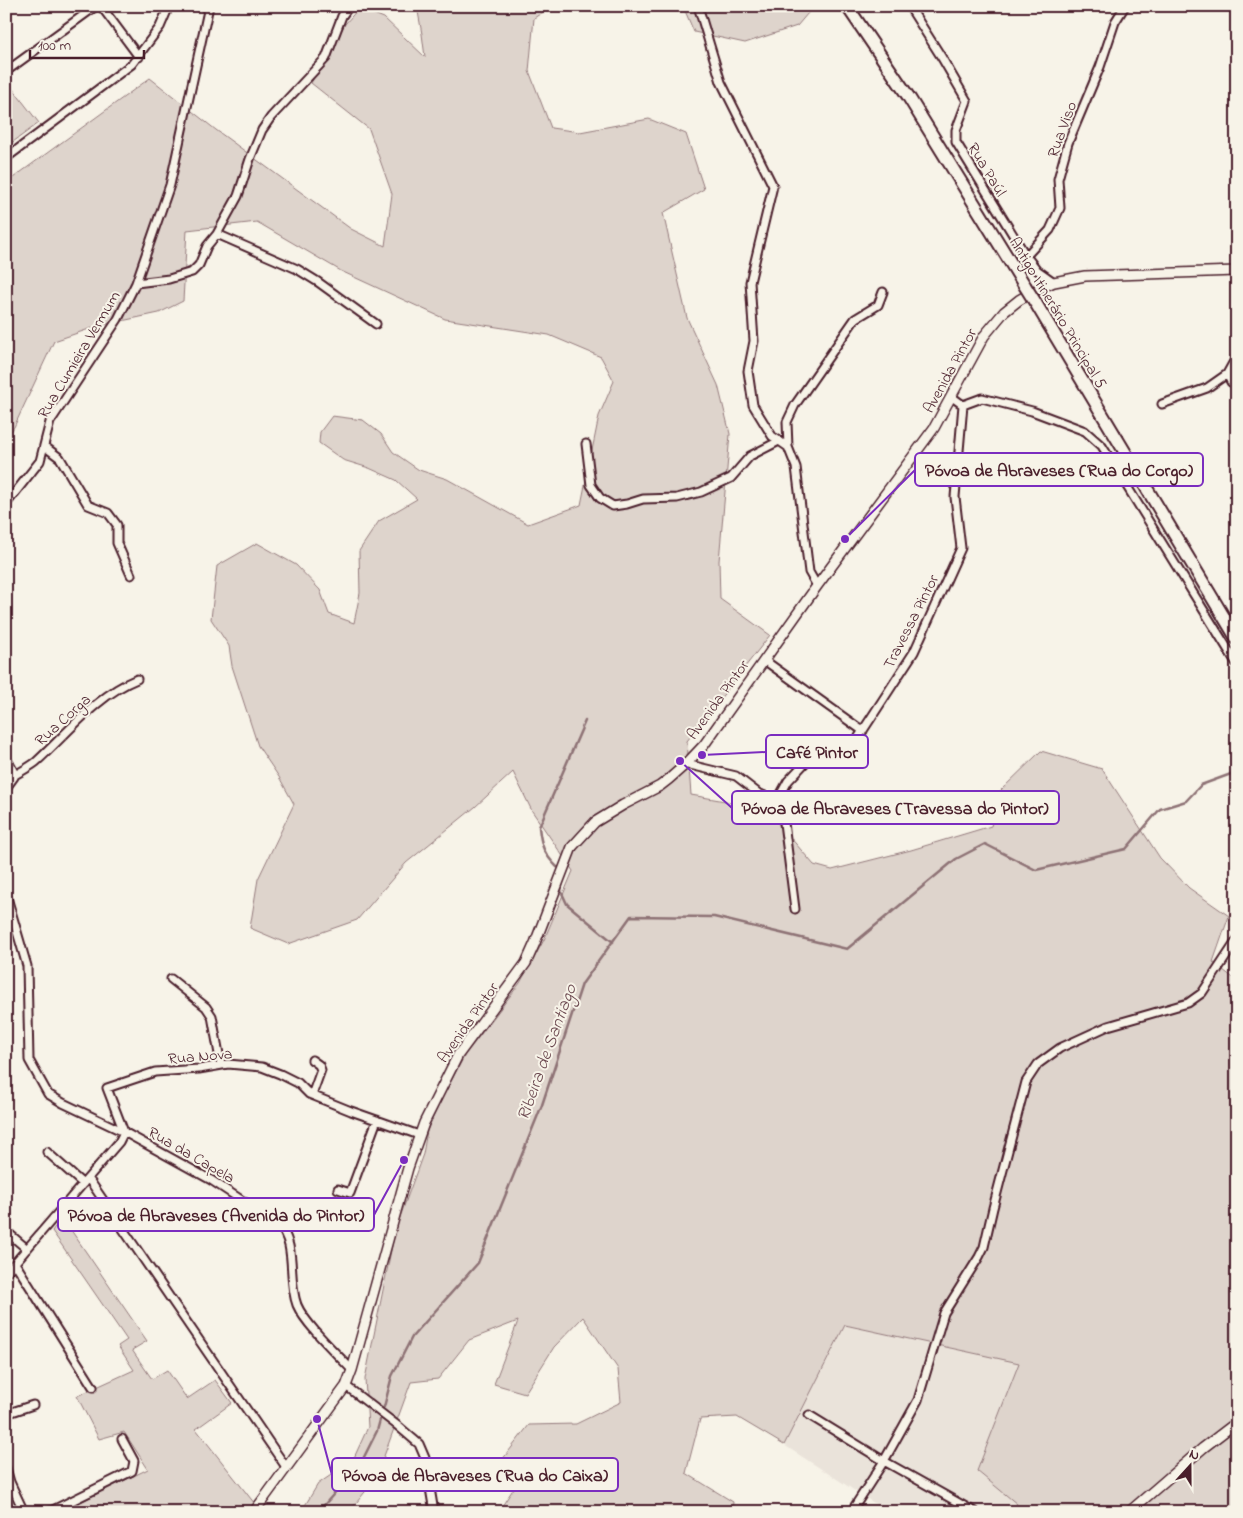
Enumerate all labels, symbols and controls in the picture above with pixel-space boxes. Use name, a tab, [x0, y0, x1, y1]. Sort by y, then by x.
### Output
scale bar	[30, 28, 144, 60]
text: 100 m	[38, 35, 71, 57]
street label: Rua Viso	[1042, 98, 1084, 161]
street label: Rua Paúl	[961, 138, 1012, 202]
street label: Antigo Itinerário Principal 5	[1002, 233, 1112, 393]
street label: Rua Cumieira Vermum	[32, 287, 127, 423]
street label: Avenida Pintor	[918, 324, 984, 418]
callout: Póvoa de Abraveses (Rua do Corgo)	[915, 453, 1203, 486]
text: Póvoa de Abraveses (Rua do Corgo)	[925, 459, 1194, 486]
street label: Travessa Pintor	[878, 570, 946, 673]
street label: Avenida Pintor	[681, 655, 756, 745]
street label: Rua Corga	[30, 689, 97, 752]
callout: Café Pintor	[766, 735, 868, 768]
text: Café Pintor	[776, 741, 858, 767]
callout: Póvoa de Abraveses (Travessa do Pintor)	[732, 791, 1059, 824]
text: Póvoa de Abraveses (Travessa do Pintor)	[741, 797, 1049, 823]
street label: Avenida Pintor	[432, 978, 505, 1068]
water label: Ribeira de Santiago	[511, 980, 585, 1124]
street label: Rua Nova	[167, 1042, 233, 1072]
street label: Rua da Capela	[143, 1121, 239, 1190]
callout: Póvoa de Abraveses (Avenida do Pintor)	[58, 1198, 374, 1231]
text: Póvoa de Abraveses (Avenida do Pintor)	[68, 1204, 365, 1230]
north arrow	[1166, 1440, 1216, 1490]
text: N	[1186, 1444, 1202, 1467]
callout: Póvoa de Abraveses (Rua do Caixa)	[332, 1458, 618, 1491]
text: Póvoa de Abraveses (Rua do Caixa)	[342, 1464, 609, 1490]

